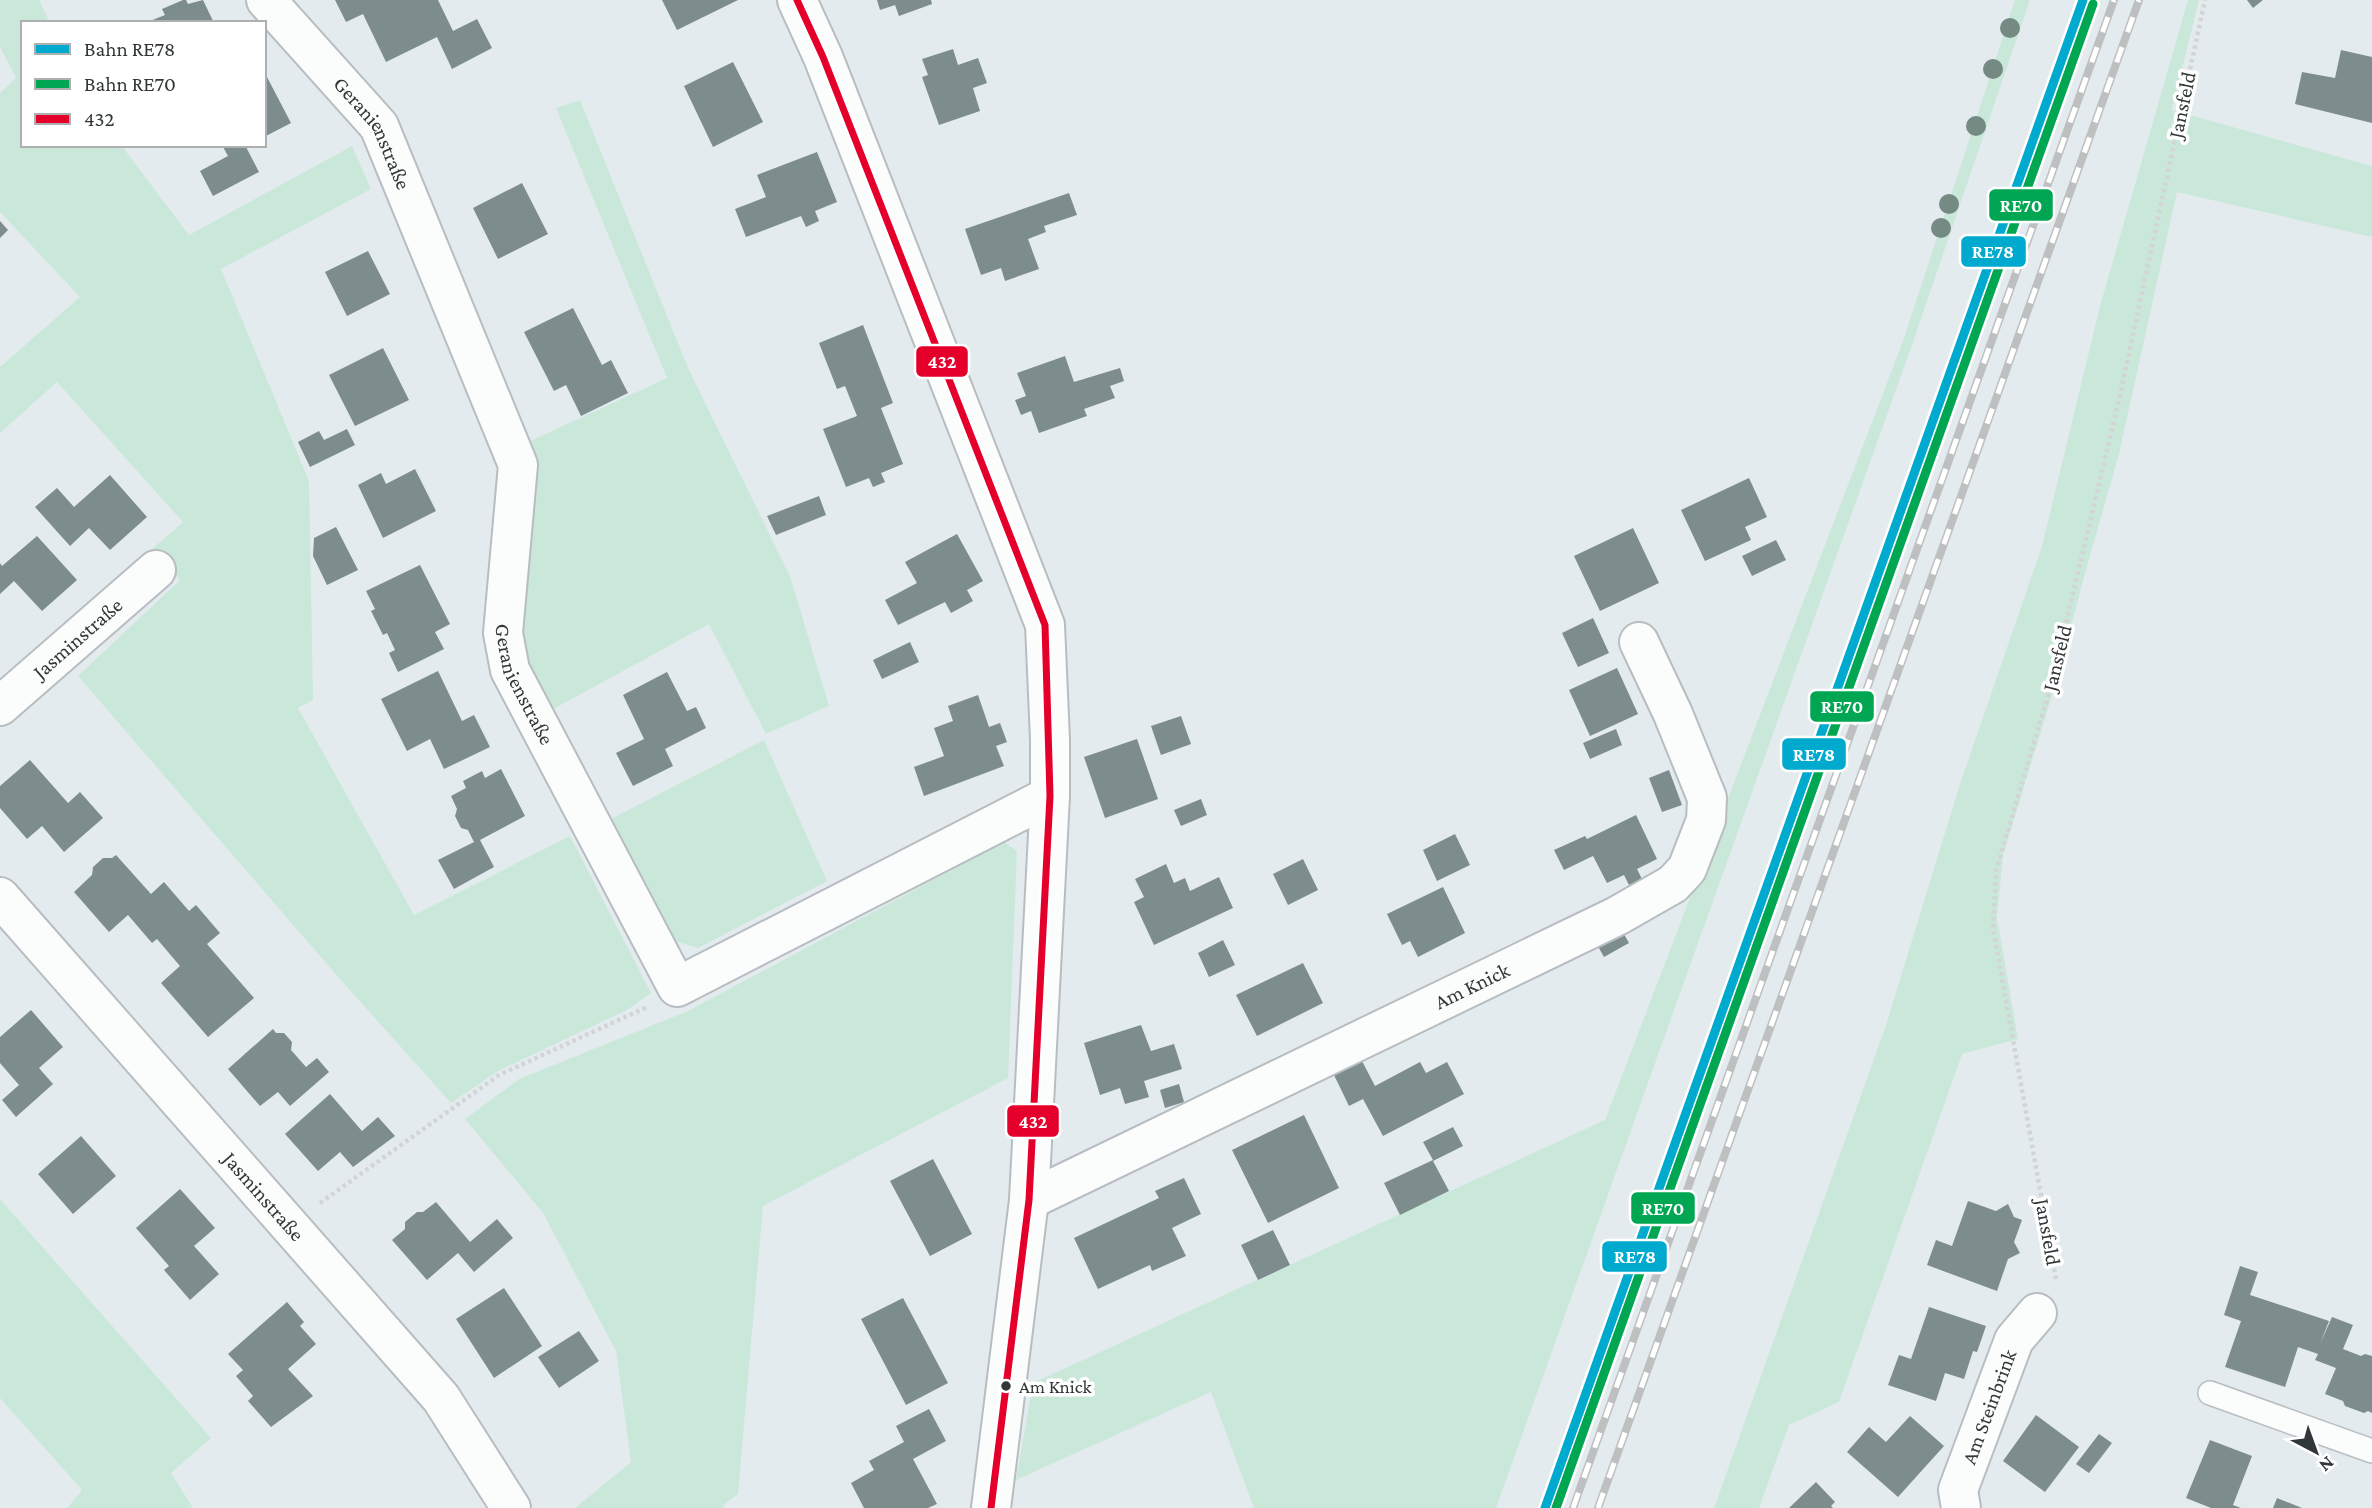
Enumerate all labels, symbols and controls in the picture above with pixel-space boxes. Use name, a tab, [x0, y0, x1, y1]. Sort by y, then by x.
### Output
legend	[21, 21, 266, 147]
text: Bahn RE78	[84, 37, 175, 61]
street label: Jansfeld	[2163, 70, 2201, 142]
text: Bahn RE70	[84, 72, 176, 96]
street label: Geranienstraße	[329, 72, 416, 193]
text: 432	[84, 107, 114, 131]
line badge: RE70	[1988, 188, 2054, 222]
text: RE70	[2000, 195, 2042, 216]
line badge: RE78	[1960, 235, 2027, 268]
text: RE78	[1972, 241, 2014, 262]
line badge: 432	[915, 345, 969, 378]
text: 432	[928, 351, 957, 372]
street label: Jasminstraße	[26, 593, 127, 685]
street label: Jansfeld	[2037, 622, 2077, 696]
street label: Geranienstraße	[491, 623, 559, 749]
line badge: RE70	[1809, 690, 1875, 723]
text: RE70	[1821, 696, 1863, 717]
line badge: RE78	[1781, 737, 1847, 771]
text: RE78	[1793, 744, 1835, 765]
street label: Am Knick	[1431, 958, 1513, 1014]
line badge: 432	[1006, 1104, 1060, 1138]
text: 432	[1019, 1111, 1048, 1132]
street label: Jasminstraße	[217, 1145, 309, 1246]
line badge: RE70	[1630, 1191, 1696, 1225]
street label: Jansfeld	[2030, 1195, 2066, 1267]
text: RE70	[1642, 1198, 1684, 1219]
line badge: RE78	[1601, 1240, 1668, 1273]
text: RE78	[1614, 1246, 1656, 1267]
street label: Am Steinbrink	[1957, 1346, 2021, 1467]
place label: Am Knick	[1019, 1376, 1093, 1397]
marker: Am Knick	[999, 1379, 1013, 1393]
north arrow	[2281, 1417, 2351, 1487]
text: N	[2315, 1452, 2339, 1477]

